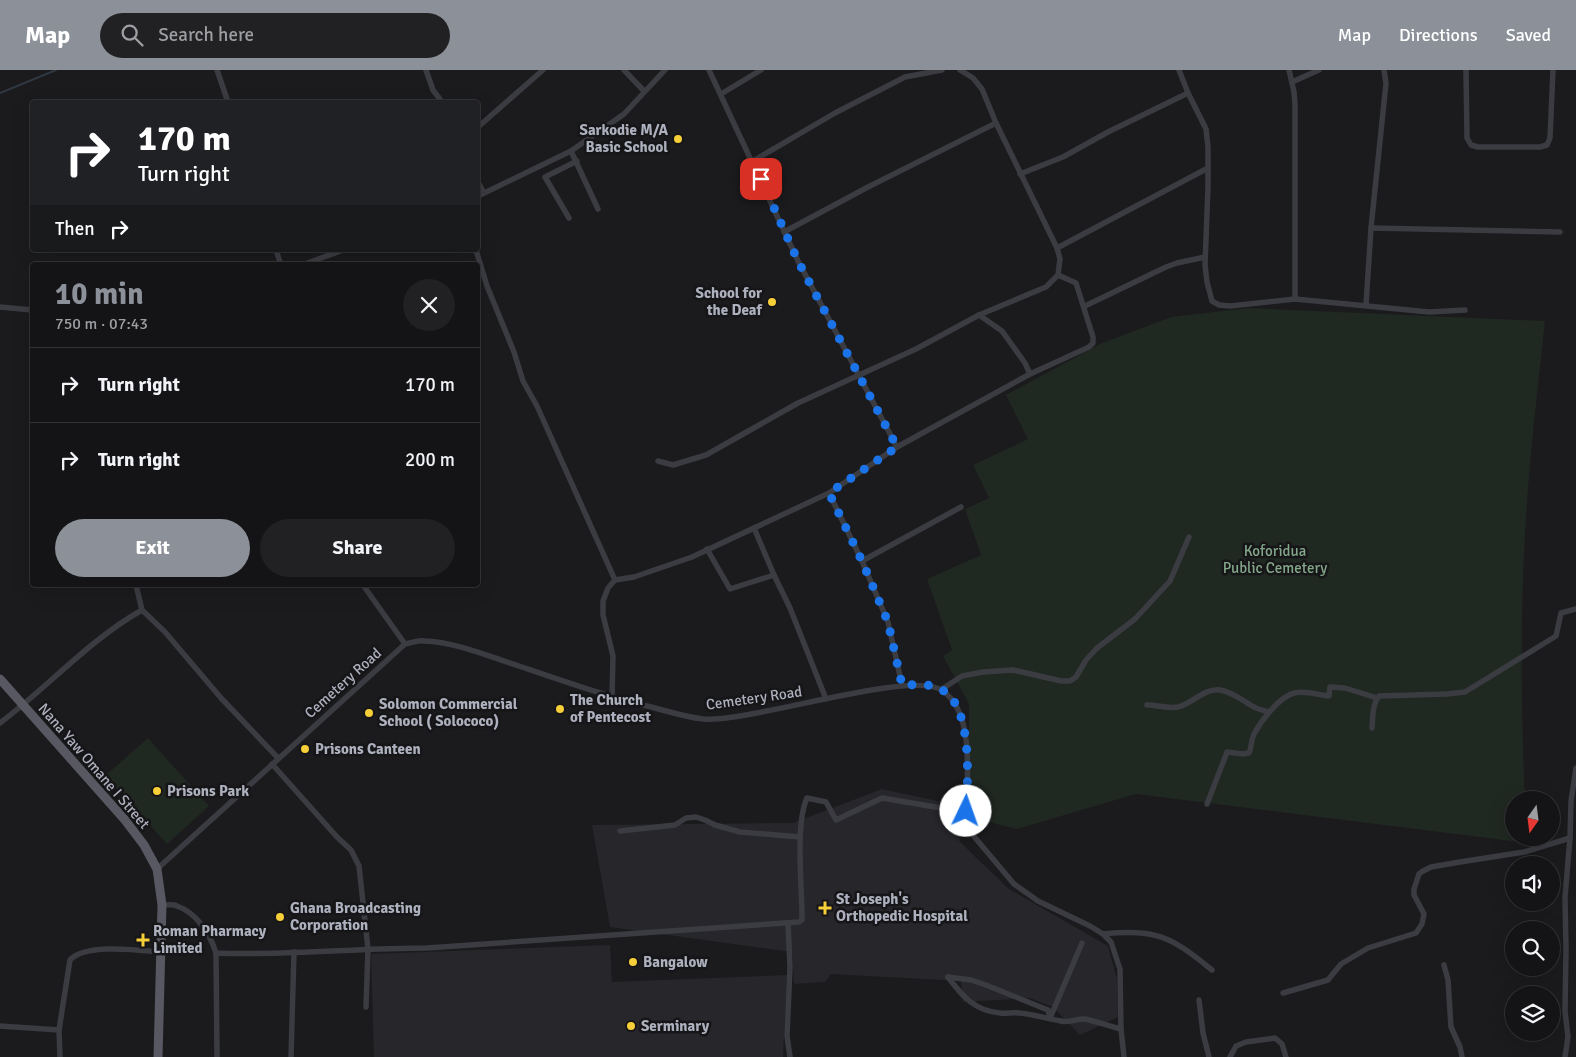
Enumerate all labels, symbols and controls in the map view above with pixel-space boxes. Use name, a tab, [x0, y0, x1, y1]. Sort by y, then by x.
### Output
search box	[100, 13, 450, 58]
text: Map	[25, 20, 70, 50]
icon: search	[118, 21, 146, 49]
text: Search here	[158, 23, 254, 47]
text: Map	[1338, 24, 1371, 46]
text: Directions	[1399, 24, 1478, 46]
text: Saved	[1506, 24, 1551, 46]
text: 170 m	[138, 117, 231, 160]
icon: right	[55, 120, 120, 185]
place label: Sarkodie M/A Basic School	[580, 121, 668, 156]
marker: Sarkodie M/A Basic School	[672, 133, 684, 145]
pin	[740, 158, 782, 200]
text: Turn right	[138, 160, 230, 187]
icon: arrive	[747, 165, 775, 193]
icon: right	[105, 215, 133, 243]
text: Then	[55, 217, 95, 241]
text: 10 min	[55, 276, 144, 313]
button: close	[403, 279, 455, 331]
place label: School for the Deaf	[696, 284, 764, 319]
marker: School for the Deaf	[766, 296, 778, 308]
text: 750 m · 07:43	[55, 314, 148, 334]
icon: right	[55, 371, 83, 399]
text: Turn right	[98, 373, 180, 397]
text: 170 m	[405, 373, 455, 397]
icon: right	[55, 446, 83, 474]
text: Turn right	[98, 448, 180, 472]
text: 200 m	[405, 448, 455, 472]
button: Exit	[55, 519, 250, 577]
button: Share	[260, 519, 455, 577]
park label: Koforidua Public Cemetery	[1223, 542, 1327, 577]
street label: Cemetery Road	[301, 644, 385, 722]
street label: Cemetery Road	[705, 682, 803, 714]
place label: The Church of Pentecost	[570, 691, 651, 726]
place label: Solomon Commercial School ( Solococo)	[379, 695, 518, 730]
street label: Nana Yaw Omane I Street	[35, 700, 153, 832]
marker: The Church of Pentecost	[554, 703, 566, 715]
marker: Solomon Commercial School ( Solococo)	[363, 707, 375, 719]
place label: Prisons Canteen	[315, 740, 421, 758]
marker: Prisons Canteen	[299, 743, 311, 755]
place label: Prisons Park	[167, 782, 249, 800]
position arrow	[939, 784, 991, 836]
marker: Prisons Park	[151, 785, 163, 797]
north arrow	[1505, 791, 1560, 846]
map controls	[1505, 791, 1560, 1041]
button: sound	[1505, 856, 1560, 911]
place label: St Joseph's Orthopedic Hospital	[836, 890, 968, 925]
place label: Ghana Broadcasting Corporation	[290, 899, 421, 934]
marker: St Joseph's Orthopedic Hospital	[818, 901, 832, 915]
marker: Ghana Broadcasting Corporation	[274, 911, 286, 923]
button: search	[1505, 921, 1560, 976]
place label: Roman Pharmacy Limited	[153, 922, 267, 957]
marker: Roman Pharmacy Limited	[137, 934, 149, 946]
place label: Bangalow	[643, 953, 708, 971]
marker: Bangalow	[627, 956, 639, 968]
button: layers	[1505, 986, 1560, 1041]
place label: Serminary	[641, 1017, 710, 1035]
marker: Serminary	[625, 1020, 637, 1032]

